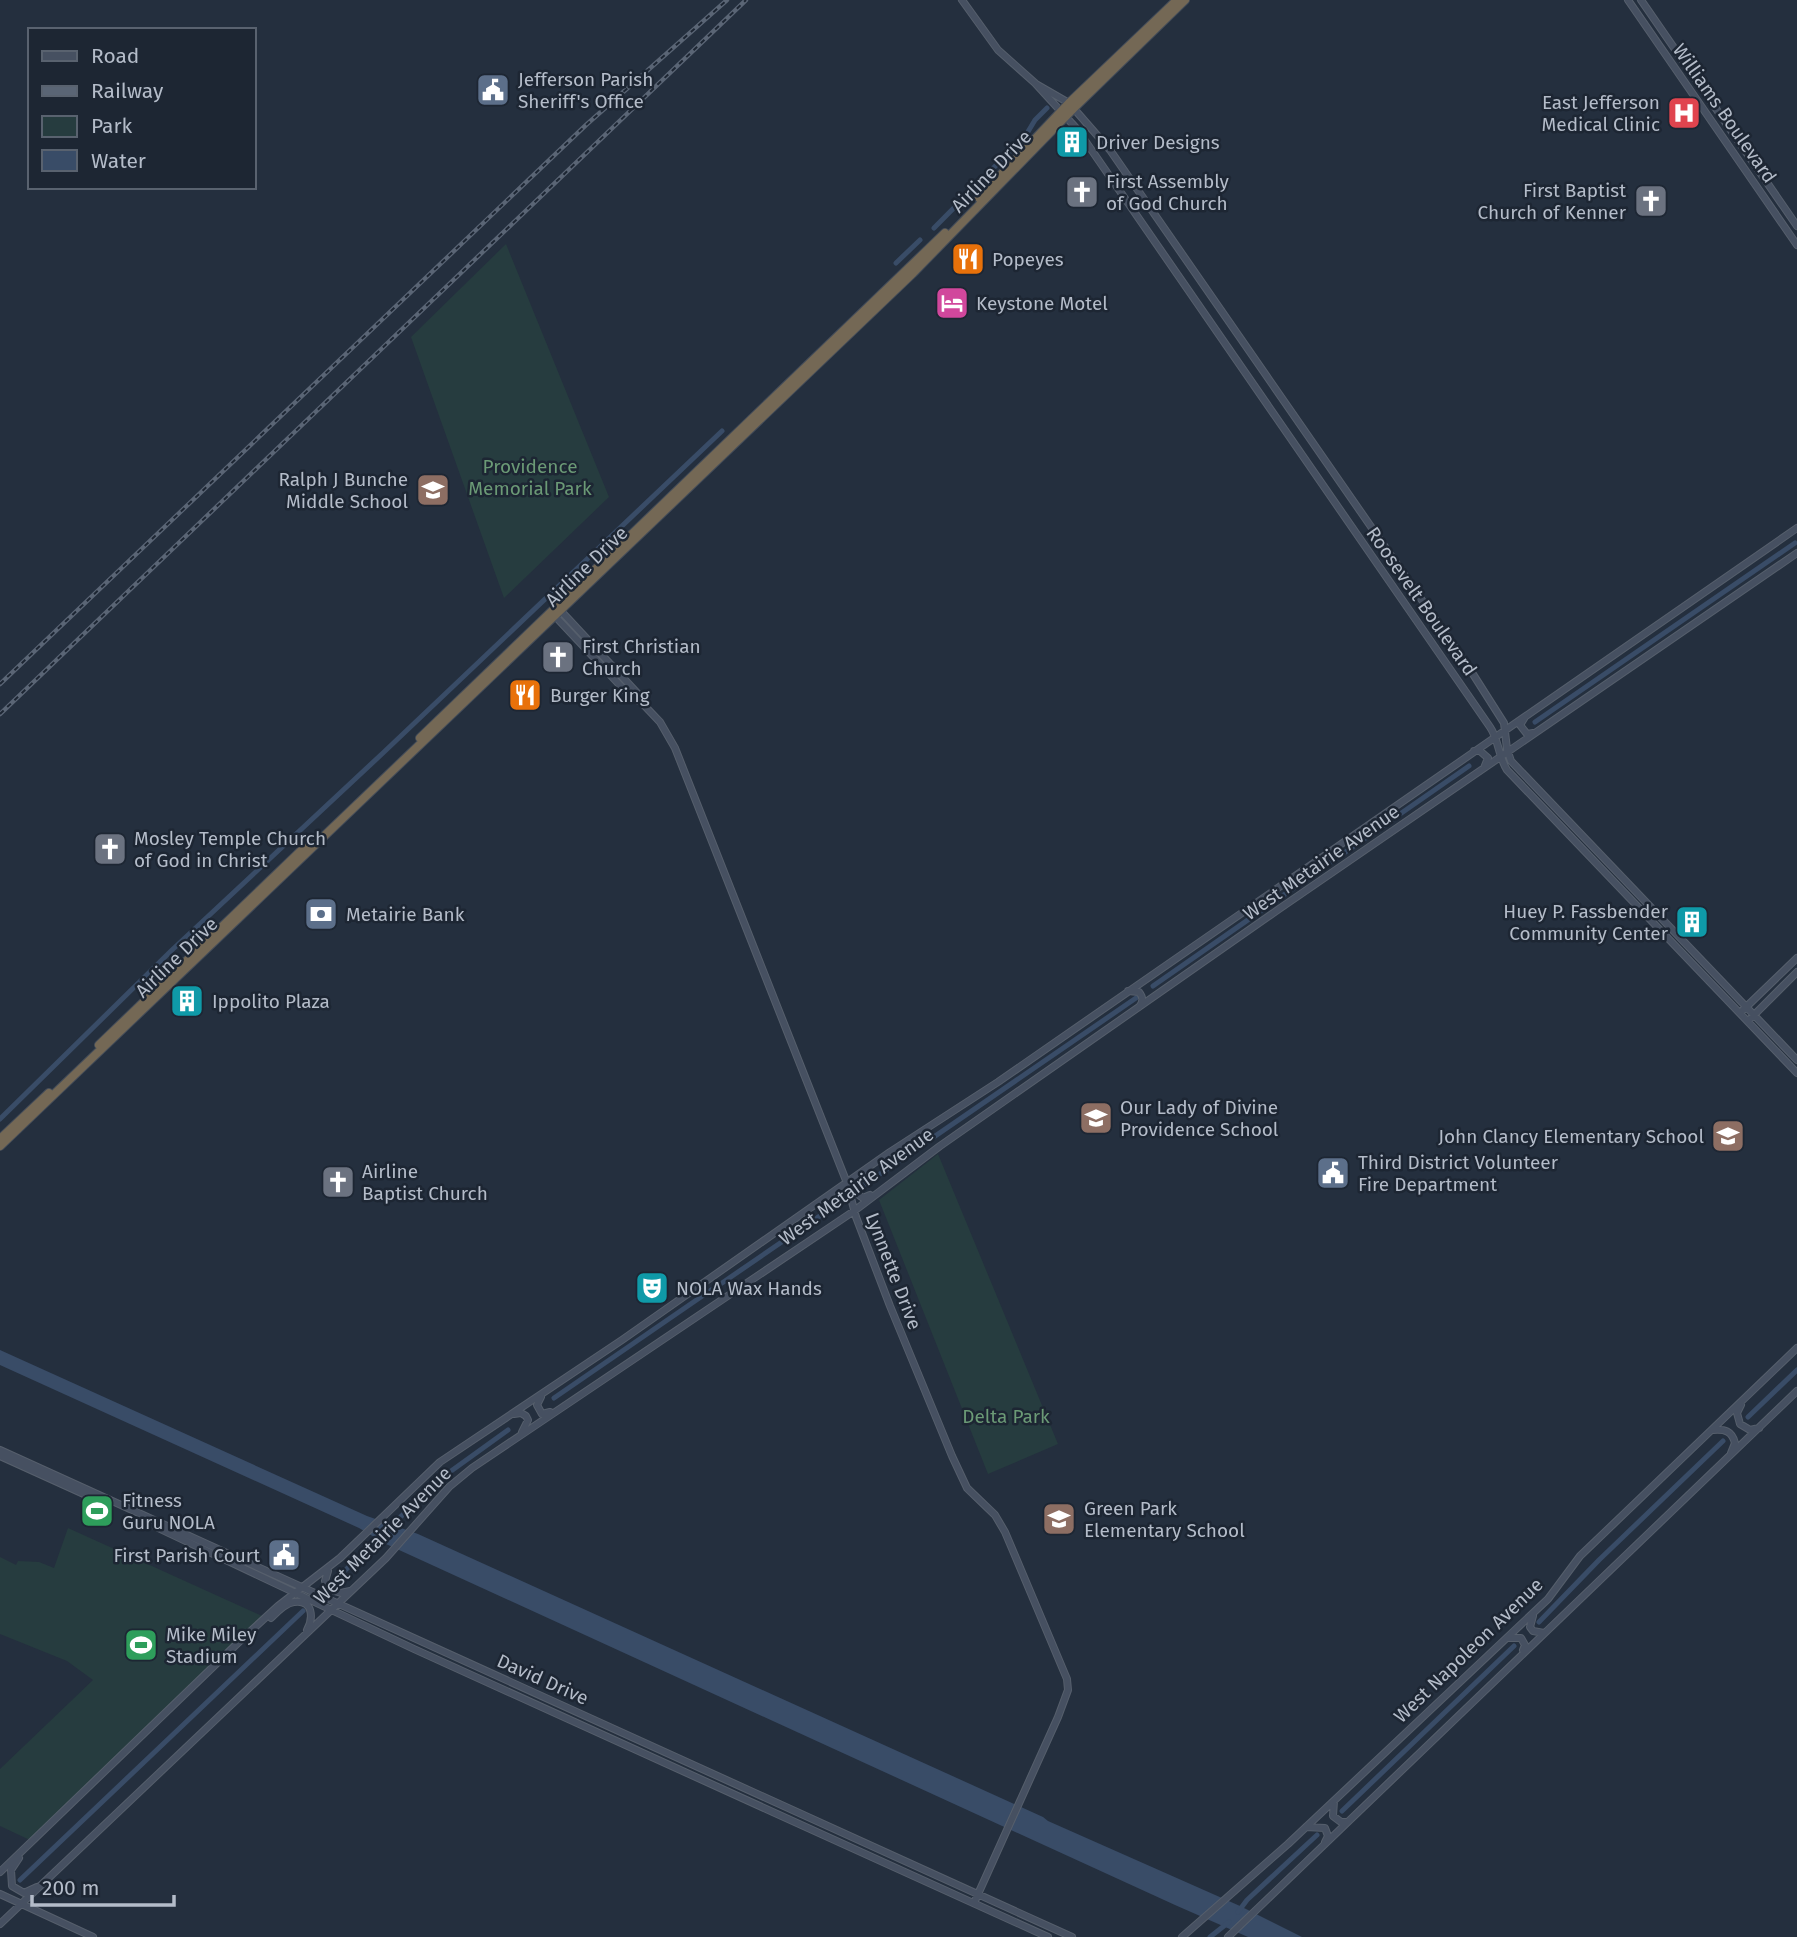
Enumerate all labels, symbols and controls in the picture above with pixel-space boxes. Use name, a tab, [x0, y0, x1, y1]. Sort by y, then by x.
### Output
legend	[28, 28, 256, 189]
street label: Williams Boulevard	[1668, 39, 1781, 187]
text: Road	[91, 43, 139, 69]
place label: Jefferson Parish Sheriff's Office	[518, 68, 653, 113]
public building icon: Jefferson Parish Sheriff's Office	[474, 71, 512, 109]
text: Railway	[91, 78, 164, 104]
place label: East Jefferson Medical Clinic	[1542, 91, 1660, 136]
hospital icon: East Jefferson Medical Clinic	[1665, 94, 1703, 132]
text: Park	[91, 113, 133, 139]
building icon: Driver Designs	[1053, 123, 1091, 161]
street label: Airline Drive	[946, 125, 1036, 217]
place label: Driver Designs	[1096, 131, 1220, 154]
text: Water	[91, 148, 146, 174]
place label: First Assembly of God Church	[1106, 170, 1230, 215]
church icon: First Assembly of God Church	[1063, 173, 1101, 211]
place label: First Baptist Church of Kenner	[1478, 179, 1627, 224]
church icon: First Baptist Church of Kenner	[1632, 182, 1670, 220]
restaurant icon: Popeyes	[949, 240, 987, 278]
place label: Popeyes	[992, 248, 1064, 271]
hotel icon: Keystone Motel	[933, 284, 971, 322]
place label: Keystone Motel	[976, 292, 1108, 315]
park label: Providence Memorial Park	[468, 455, 592, 500]
place label: Ralph J Bunche Middle School	[278, 468, 408, 513]
school or university icon: Ralph J Bunche Middle School	[414, 471, 452, 509]
street label: Airline Drive	[540, 521, 632, 611]
street label: Roosevelt Boulevard	[1362, 522, 1482, 680]
place label: First Christian Church	[582, 635, 701, 680]
church icon: First Christian Church	[539, 638, 577, 676]
restaurant icon: Burger King	[506, 676, 544, 714]
place label: Burger King	[550, 684, 650, 707]
street label: West Metairie Avenue	[1239, 800, 1404, 925]
place label: Mosley Temple Church of God in Christ	[134, 827, 326, 872]
church icon: Mosley Temple Church of God in Christ	[91, 830, 129, 868]
bank icon: Metairie Bank	[302, 895, 340, 933]
place label: Huey P. Fassbender Community Center	[1503, 900, 1669, 945]
place label: Metairie Bank	[346, 903, 465, 926]
building icon: Huey P. Fassbender Community Center	[1673, 903, 1711, 941]
street label: Airline Drive	[130, 912, 222, 1002]
building icon: Ippolito Plaza	[168, 982, 206, 1020]
place label: Ippolito Plaza	[212, 990, 330, 1013]
place label: Our Lady of Divine Providence School	[1120, 1096, 1279, 1141]
school or university icon: Our Lady of Divine Providence School	[1077, 1099, 1115, 1137]
school or university icon: John Clancy Elementary School	[1709, 1117, 1747, 1155]
street label: West Metairie Avenue	[775, 1123, 938, 1250]
place label: John Clancy Elementary School	[1438, 1125, 1704, 1148]
place label: Third District Volunteer Fire Department	[1358, 1151, 1559, 1196]
public building icon: Third District Volunteer Fire Department	[1314, 1154, 1352, 1192]
place label: Airline Baptist Church	[362, 1160, 488, 1205]
church icon: Airline Baptist Church	[319, 1163, 357, 1201]
street label: Lynnette Drive	[861, 1209, 926, 1333]
theatre icon: NOLA Wax Hands	[633, 1269, 671, 1307]
place label: NOLA Wax Hands	[676, 1277, 822, 1300]
park label: Delta Park	[962, 1405, 1050, 1428]
street label: West Metairie Avenue	[309, 1462, 456, 1609]
place label: Fitness Guru NOLA	[122, 1489, 215, 1534]
sports icon: Fitness Guru NOLA	[78, 1492, 116, 1530]
place label: Green Park Elementary School	[1084, 1497, 1245, 1542]
school or university icon: Green Park Elementary School	[1040, 1500, 1078, 1538]
public building icon: First Parish Court	[265, 1536, 303, 1574]
place label: First Parish Court	[113, 1544, 260, 1567]
street label: West Napoleon Avenue	[1389, 1573, 1548, 1728]
place label: Mike Miley Stadium	[166, 1623, 257, 1668]
sports icon: Mike Miley Stadium	[122, 1626, 160, 1664]
street label: David Drive	[493, 1649, 592, 1710]
scale bar	[32, 1864, 173, 1908]
text: 200 m	[42, 1875, 99, 1901]

